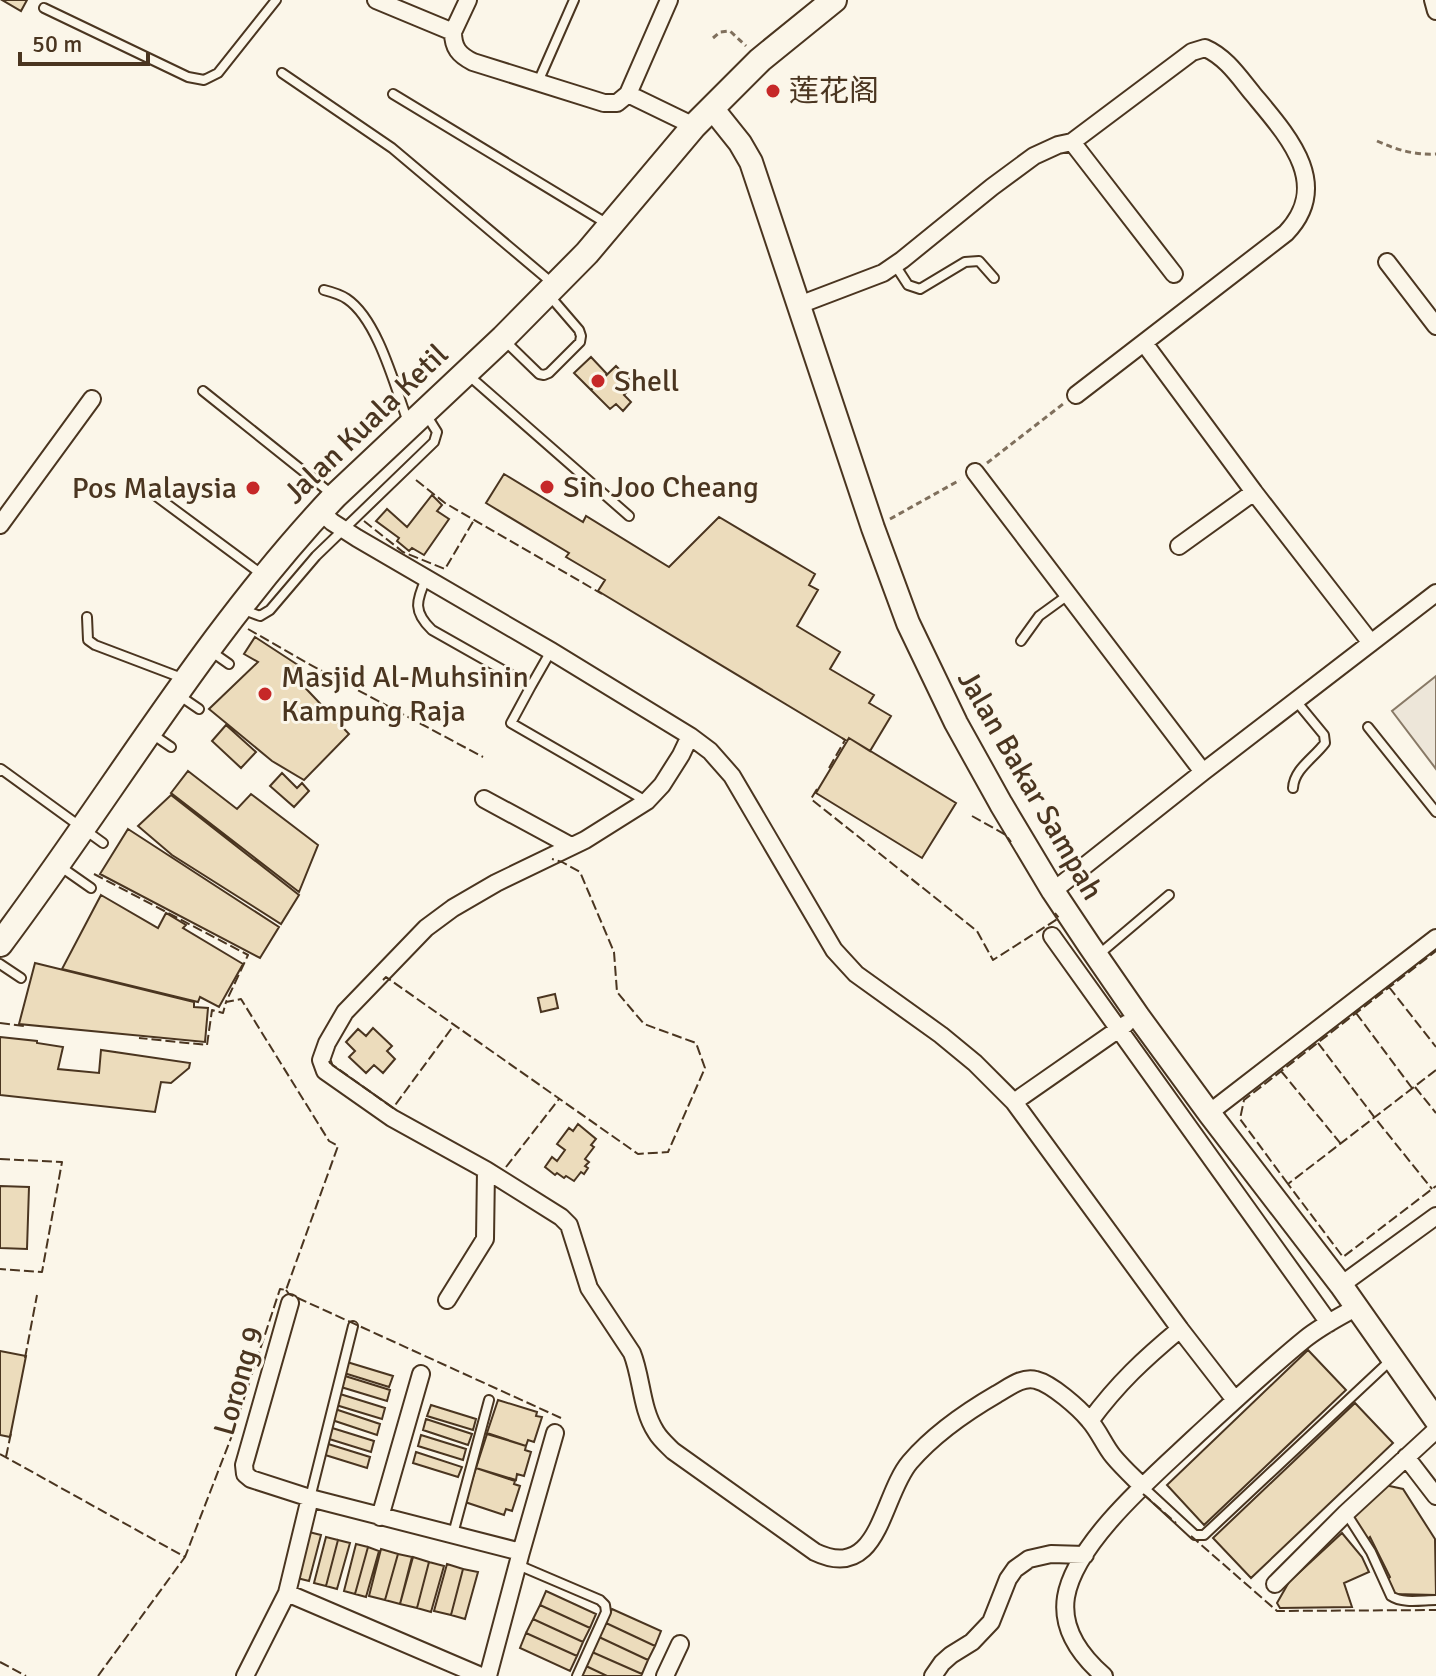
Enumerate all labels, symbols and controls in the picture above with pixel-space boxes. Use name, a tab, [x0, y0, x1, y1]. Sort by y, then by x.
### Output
scale bar	[20, 16, 148, 66]
text: 50 m	[32, 29, 82, 59]
place label: 莲花阁	[789, 73, 879, 110]
marker: 莲花阁	[764, 82, 782, 100]
street label: Jalan Kuala Ketil	[276, 336, 456, 512]
place label: Shell	[614, 363, 679, 400]
marker: Shell	[589, 372, 607, 390]
place label: Sin Joo Cheang	[563, 469, 759, 506]
place label: Pos Malaysia	[72, 470, 237, 507]
marker: Sin Joo Cheang	[538, 478, 556, 496]
marker: Pos Malaysia	[244, 479, 262, 497]
place label: Masjid Al-Muhsinin Kampung Raja	[281, 659, 529, 730]
street label: Jalan Bakar Sampah	[949, 663, 1111, 907]
marker: Masjid Al-Muhsinin Kampung Raja	[256, 685, 274, 703]
street label: Lorong 9	[206, 1322, 272, 1440]

